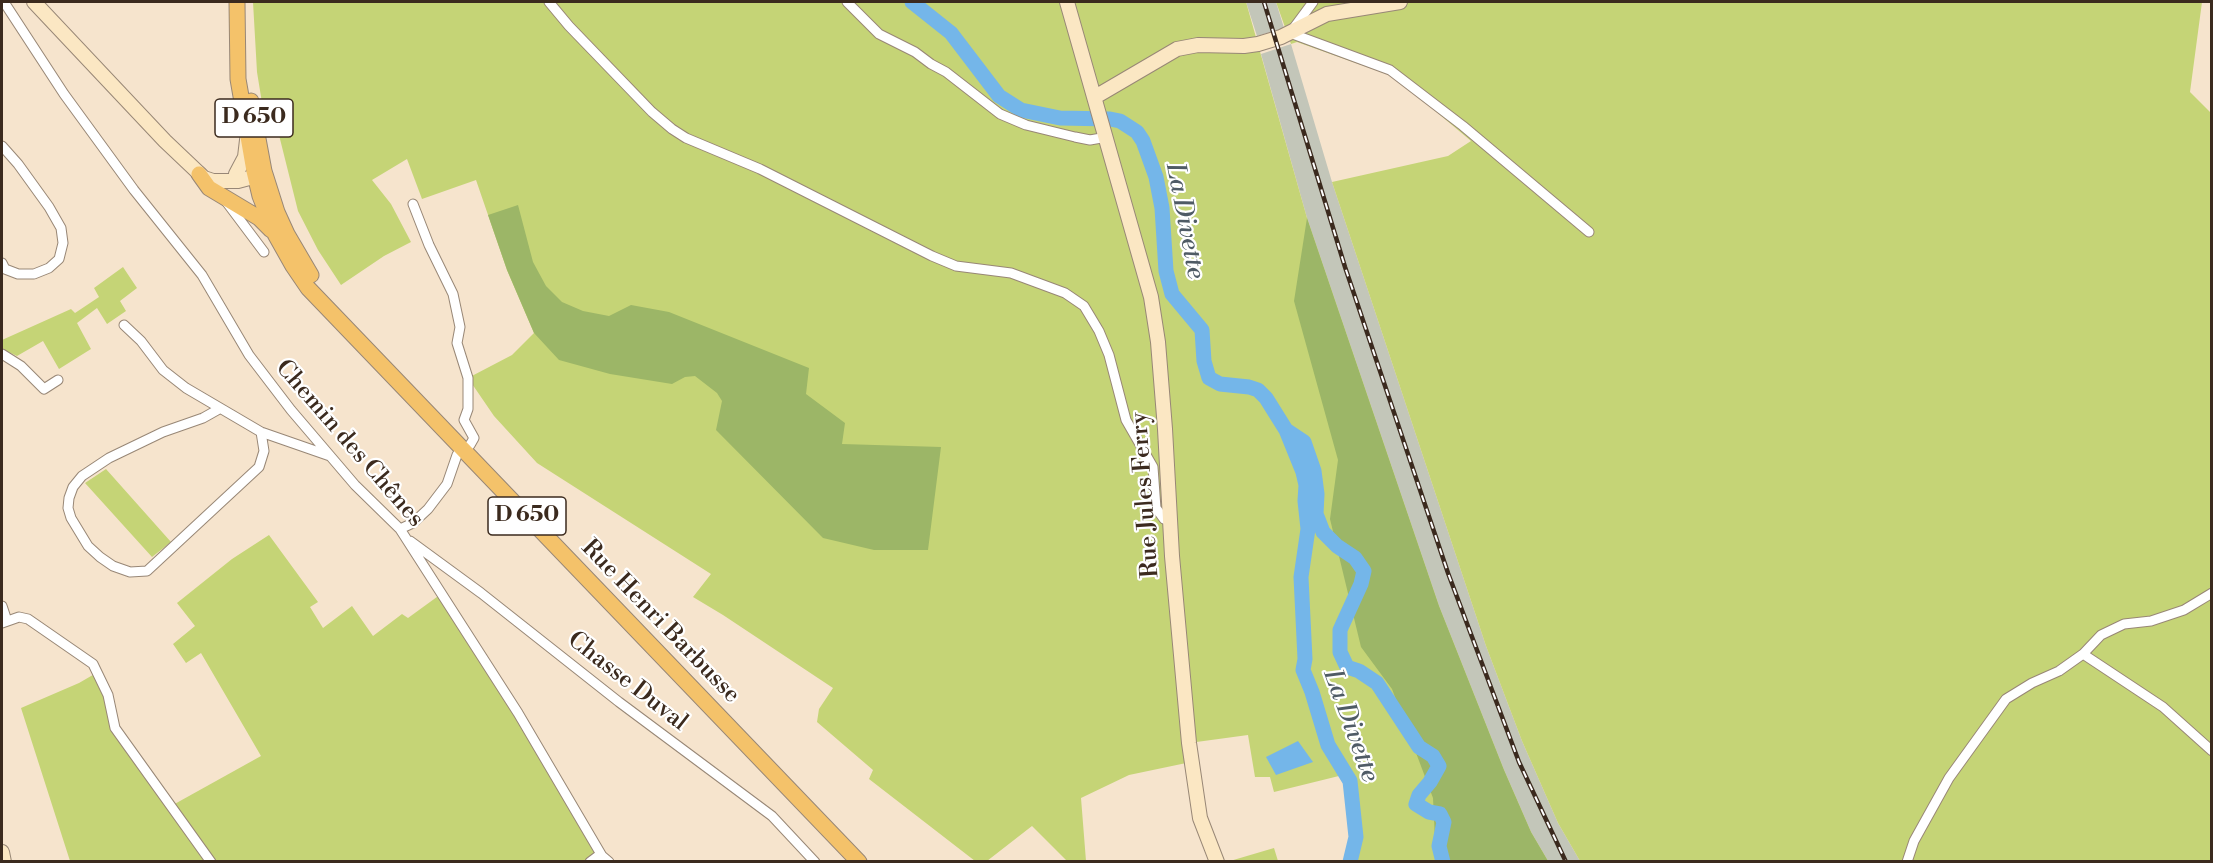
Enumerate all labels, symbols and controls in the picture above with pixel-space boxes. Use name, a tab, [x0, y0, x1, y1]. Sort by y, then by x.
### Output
road number: D 650	[215, 99, 293, 137]
water label: La Divette	[1157, 160, 1211, 282]
street label: Chemin des Chênes	[269, 354, 429, 534]
street label: Rue Jules Ferry	[1126, 411, 1166, 579]
road number: D 650	[488, 497, 566, 535]
street label: Rue Henri Barbusse	[574, 534, 746, 710]
street label: Chasse Duval	[561, 626, 693, 738]
water label: La Divette	[1315, 665, 1385, 787]

